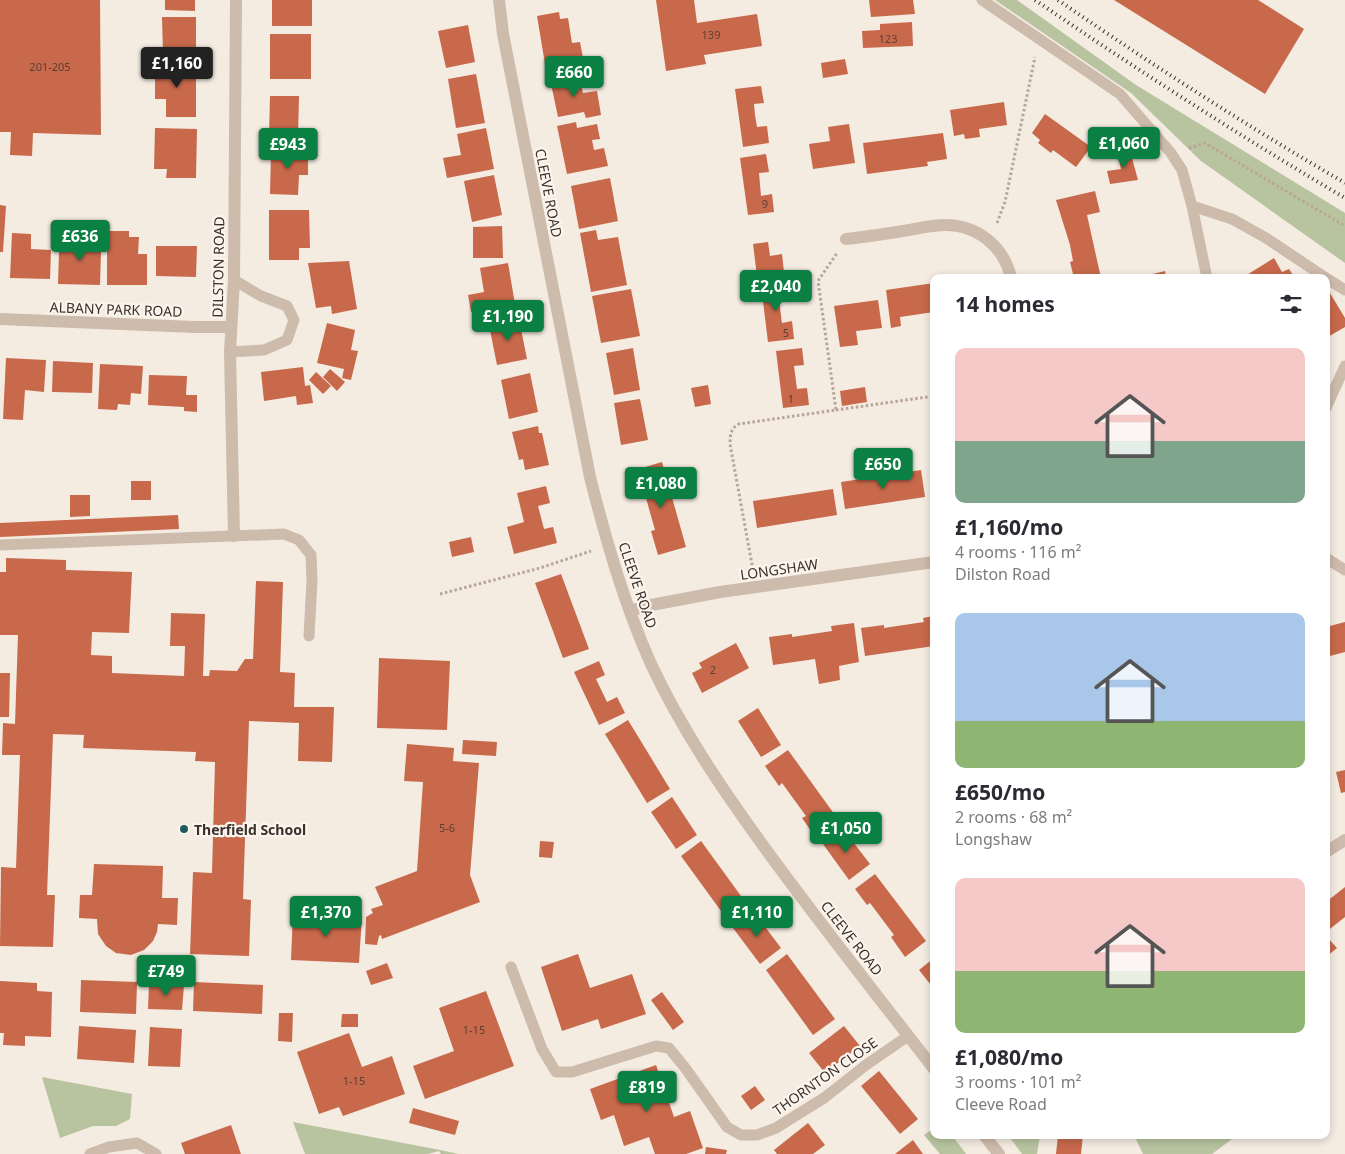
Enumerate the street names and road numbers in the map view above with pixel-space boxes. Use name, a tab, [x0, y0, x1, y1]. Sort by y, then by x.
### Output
street label: CLEEVE ROAD	[531, 147, 567, 239]
street label: DILSTON ROAD	[208, 216, 228, 318]
street label: ALBANY PARK ROAD	[49, 297, 183, 321]
street label: CLEEVE ROAD	[614, 539, 662, 631]
street label: LONGSHAW	[739, 554, 819, 584]
street label: CLEEVE ROAD	[817, 897, 887, 979]
street label: THORNTON CLOSE	[769, 1033, 881, 1119]

